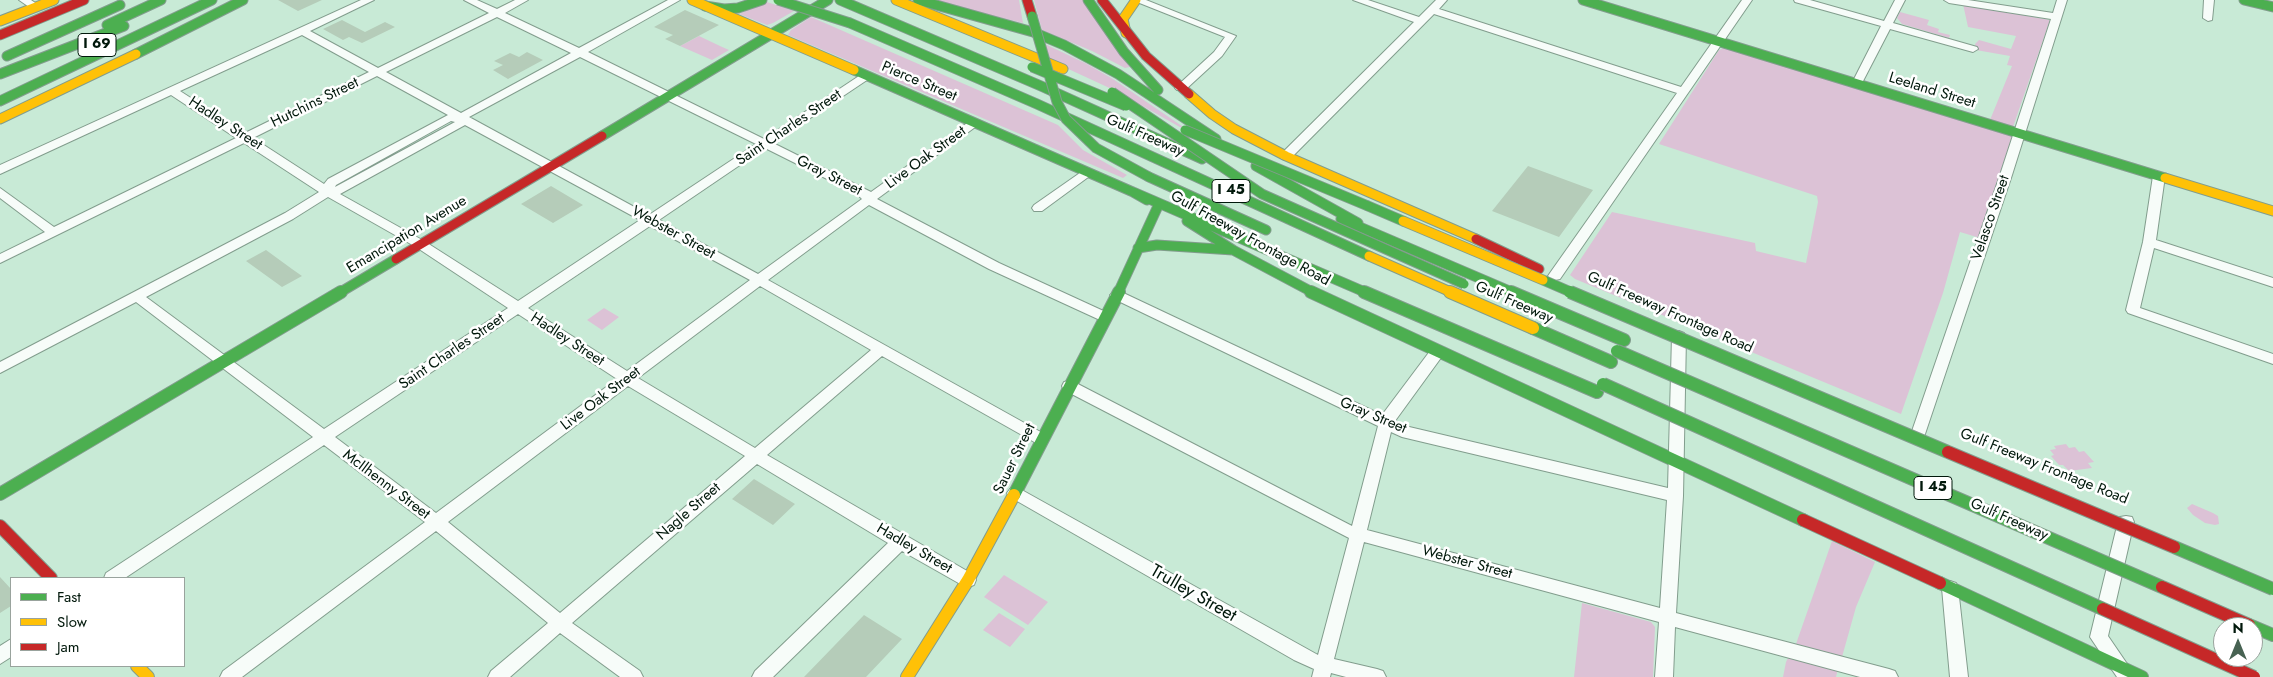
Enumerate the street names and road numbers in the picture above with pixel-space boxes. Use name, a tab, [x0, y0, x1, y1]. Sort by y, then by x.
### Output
road number: I 69	[78, 34, 116, 56]
street label: Pierce Street	[879, 58, 959, 106]
street label: Leeland Street	[1887, 69, 1977, 113]
street label: Hutchins Street	[268, 74, 362, 132]
street label: Saint Charles Street	[733, 86, 845, 170]
street label: Hadley Street	[185, 93, 265, 155]
street label: Gulf Freeway	[1103, 111, 1187, 161]
street label: Live Oak Street	[882, 123, 970, 193]
street label: Gray Street	[793, 152, 865, 200]
street label: Velasco Street	[1968, 173, 2014, 263]
road number: I 45	[1212, 180, 1250, 202]
street label: Gulf Freeway Frontage Road	[1167, 188, 1333, 290]
street label: Emancipation Avenue	[344, 192, 470, 278]
street label: Webster Street	[628, 203, 718, 263]
street label: Gulf Freeway Frontage Road	[1584, 268, 1756, 358]
street label: Gulf Freeway	[1472, 278, 1556, 328]
street label: Hadley Street	[527, 309, 607, 371]
street label: Saint Charles Street	[396, 310, 508, 394]
street label: Live Oak Street	[558, 363, 644, 435]
street label: Gray Street	[1337, 394, 1409, 438]
street label: Sauer Street	[990, 421, 1040, 497]
street label: Gulf Freeway Frontage Road	[1957, 425, 2131, 509]
street label: McIlhenny Street	[339, 446, 433, 524]
road number: I 45	[1914, 476, 1952, 499]
street label: Nagle Street	[653, 479, 725, 545]
street label: Gulf Freeway	[1967, 495, 2051, 545]
street label: Hadley Street	[873, 520, 955, 578]
street label: Webster Street	[1420, 542, 1514, 584]
street label: Trulley Street	[1146, 561, 1240, 627]

